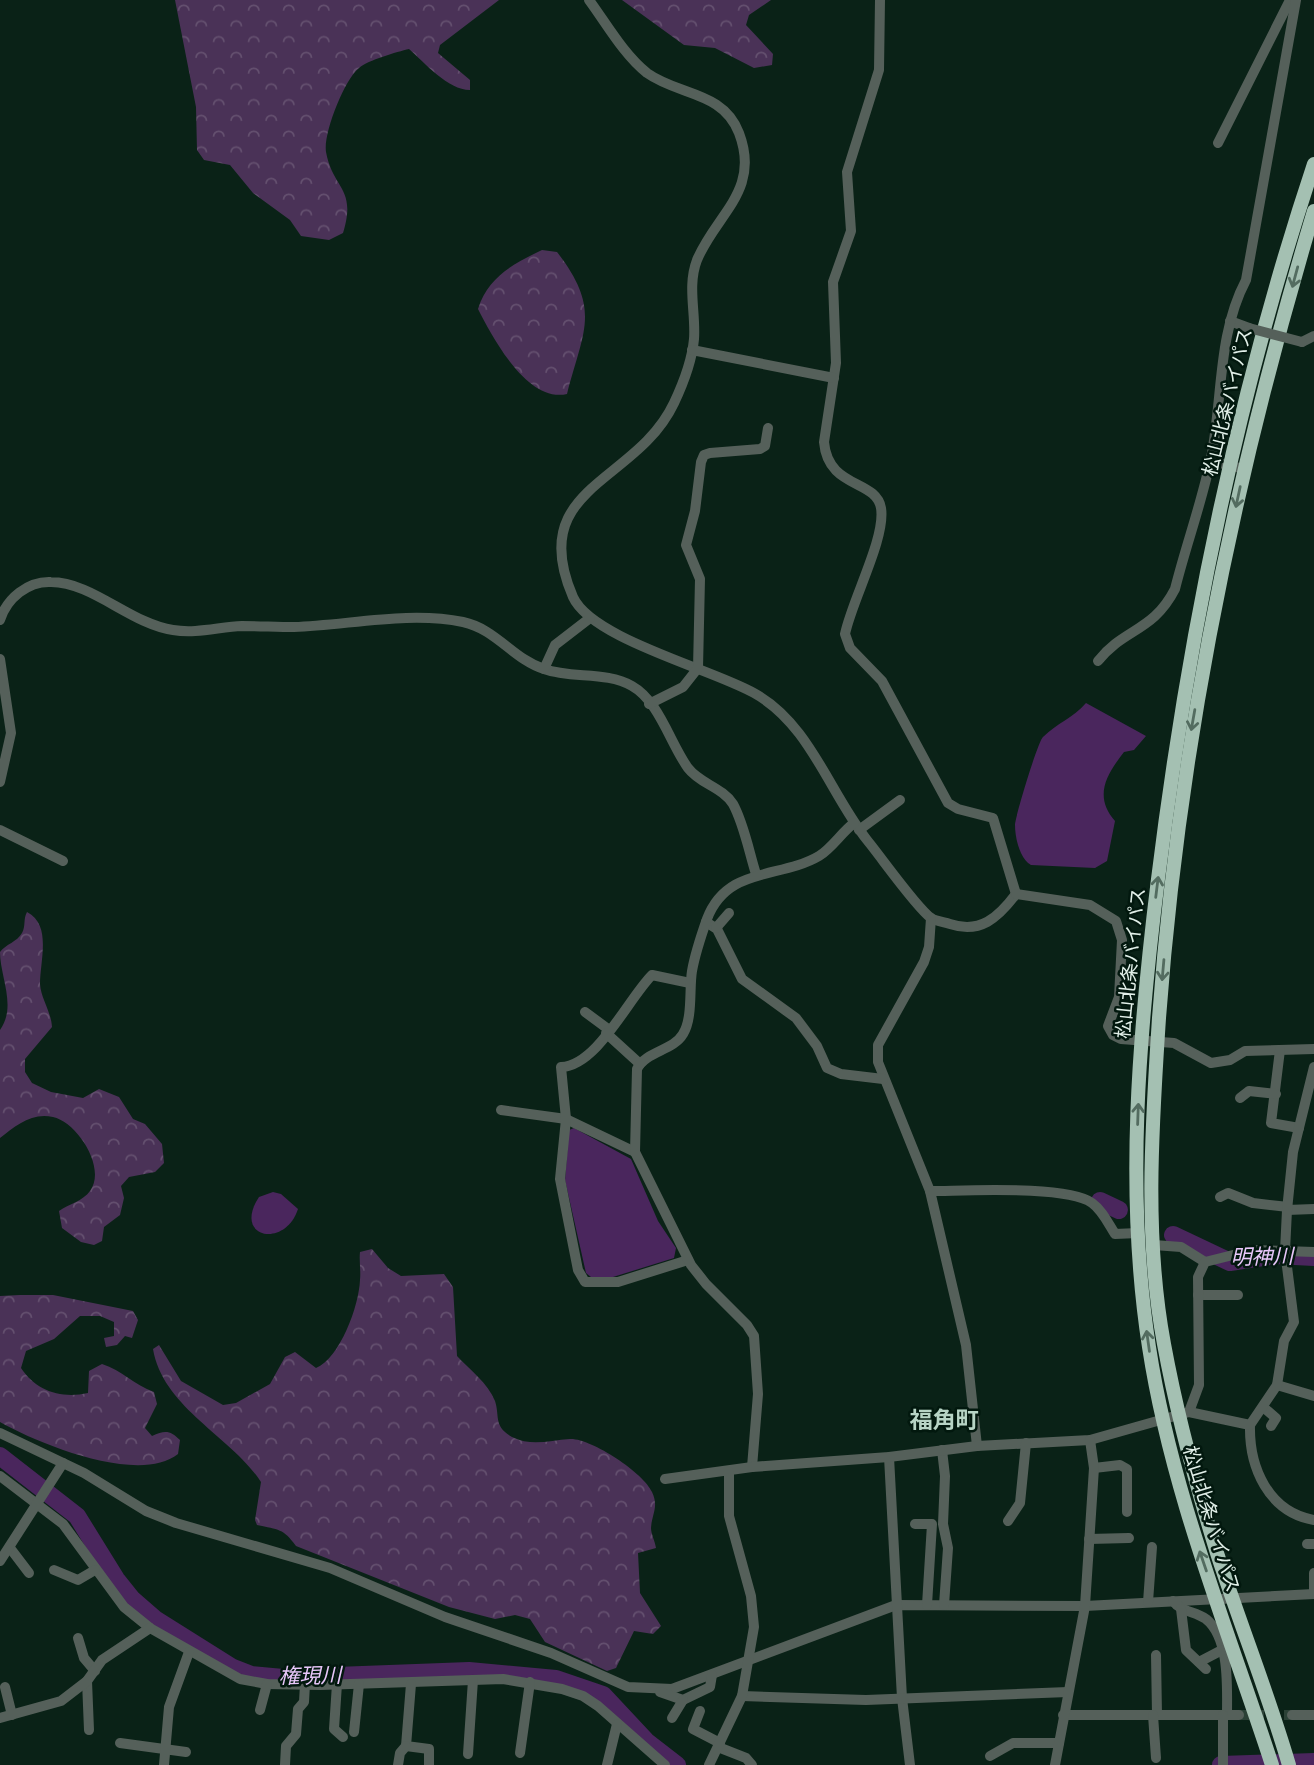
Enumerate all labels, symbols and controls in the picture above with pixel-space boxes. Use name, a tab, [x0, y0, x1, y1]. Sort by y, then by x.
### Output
one-way arrow	[1287, 265, 1300, 287]
street label: 松山北条バイパス	[1199, 326, 1259, 479]
one-way arrow	[1231, 485, 1245, 508]
one-way arrow	[1186, 708, 1199, 731]
one-way arrow	[1151, 876, 1164, 899]
street label: 松山北条バイパス	[1112, 887, 1152, 1040]
one-way arrow	[1156, 958, 1169, 981]
one-way arrow	[1131, 1102, 1145, 1125]
water label: 明神川	[1230, 1244, 1296, 1273]
one-way arrow	[1142, 1330, 1155, 1352]
district label: 福角町	[910, 1408, 979, 1437]
street label: 松山北条バイパス	[1176, 1444, 1244, 1596]
one-way arrow	[1196, 1550, 1209, 1572]
water label: 権現川	[278, 1663, 344, 1692]

